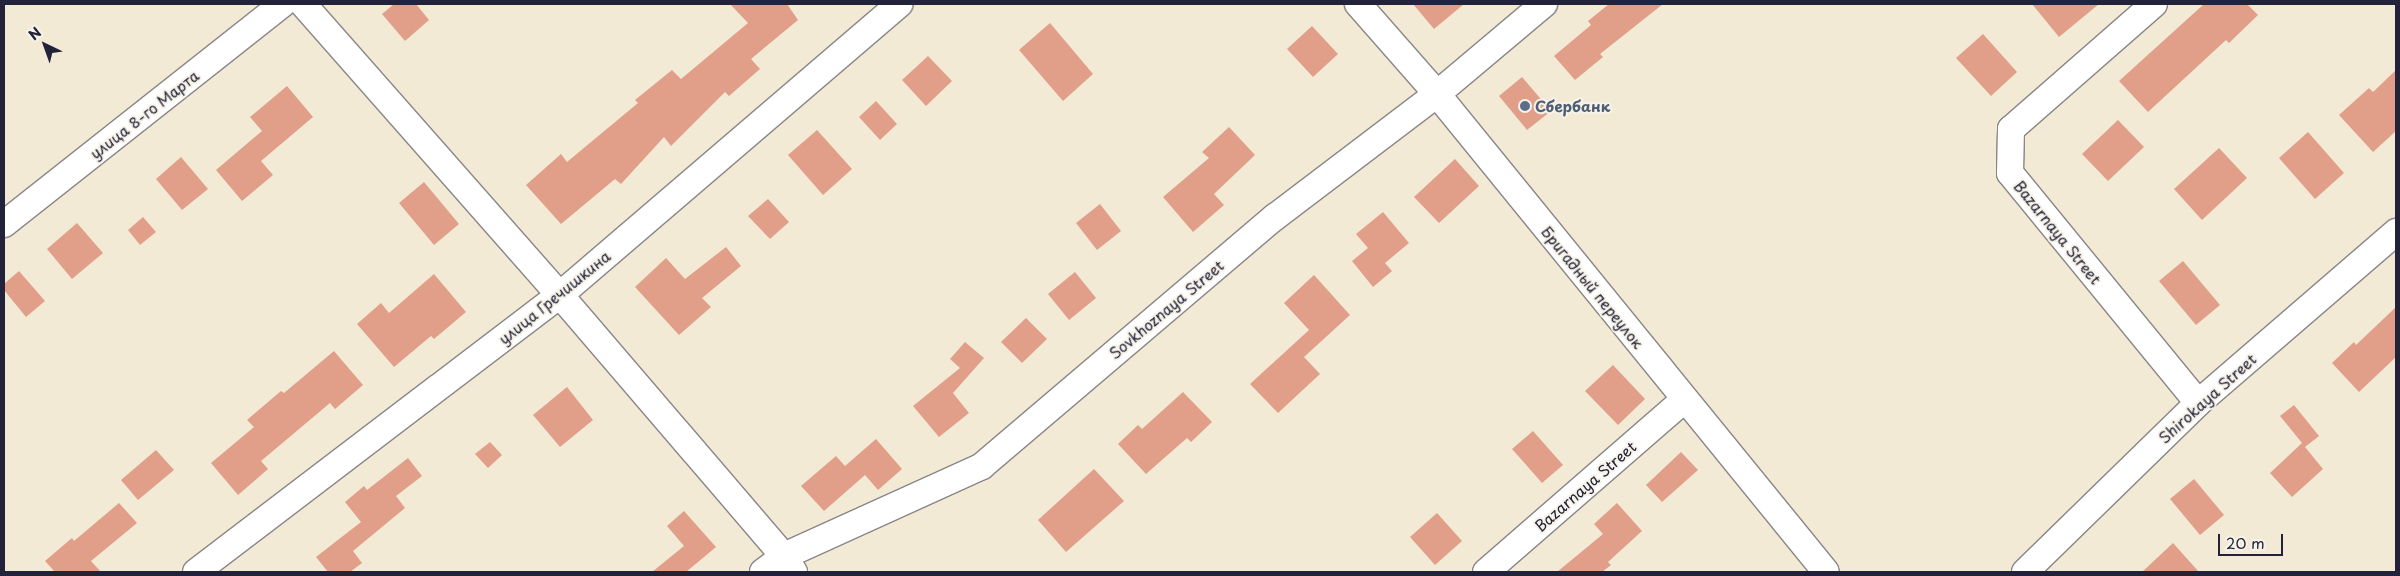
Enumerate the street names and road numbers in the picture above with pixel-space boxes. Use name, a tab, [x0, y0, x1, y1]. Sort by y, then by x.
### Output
street label: улица 8-го Марта	[85, 66, 203, 162]
street label: Bazarnaya Street	[2011, 176, 2105, 288]
street label: Бригадный переулок	[1538, 222, 1648, 352]
street label: улица Гречишкина	[494, 246, 614, 348]
street label: Sovkhoznaya Street	[1105, 256, 1227, 362]
street label: Shirokaya Street	[2155, 350, 2259, 446]
street label: Bazarnaya Street	[1531, 437, 1639, 535]

